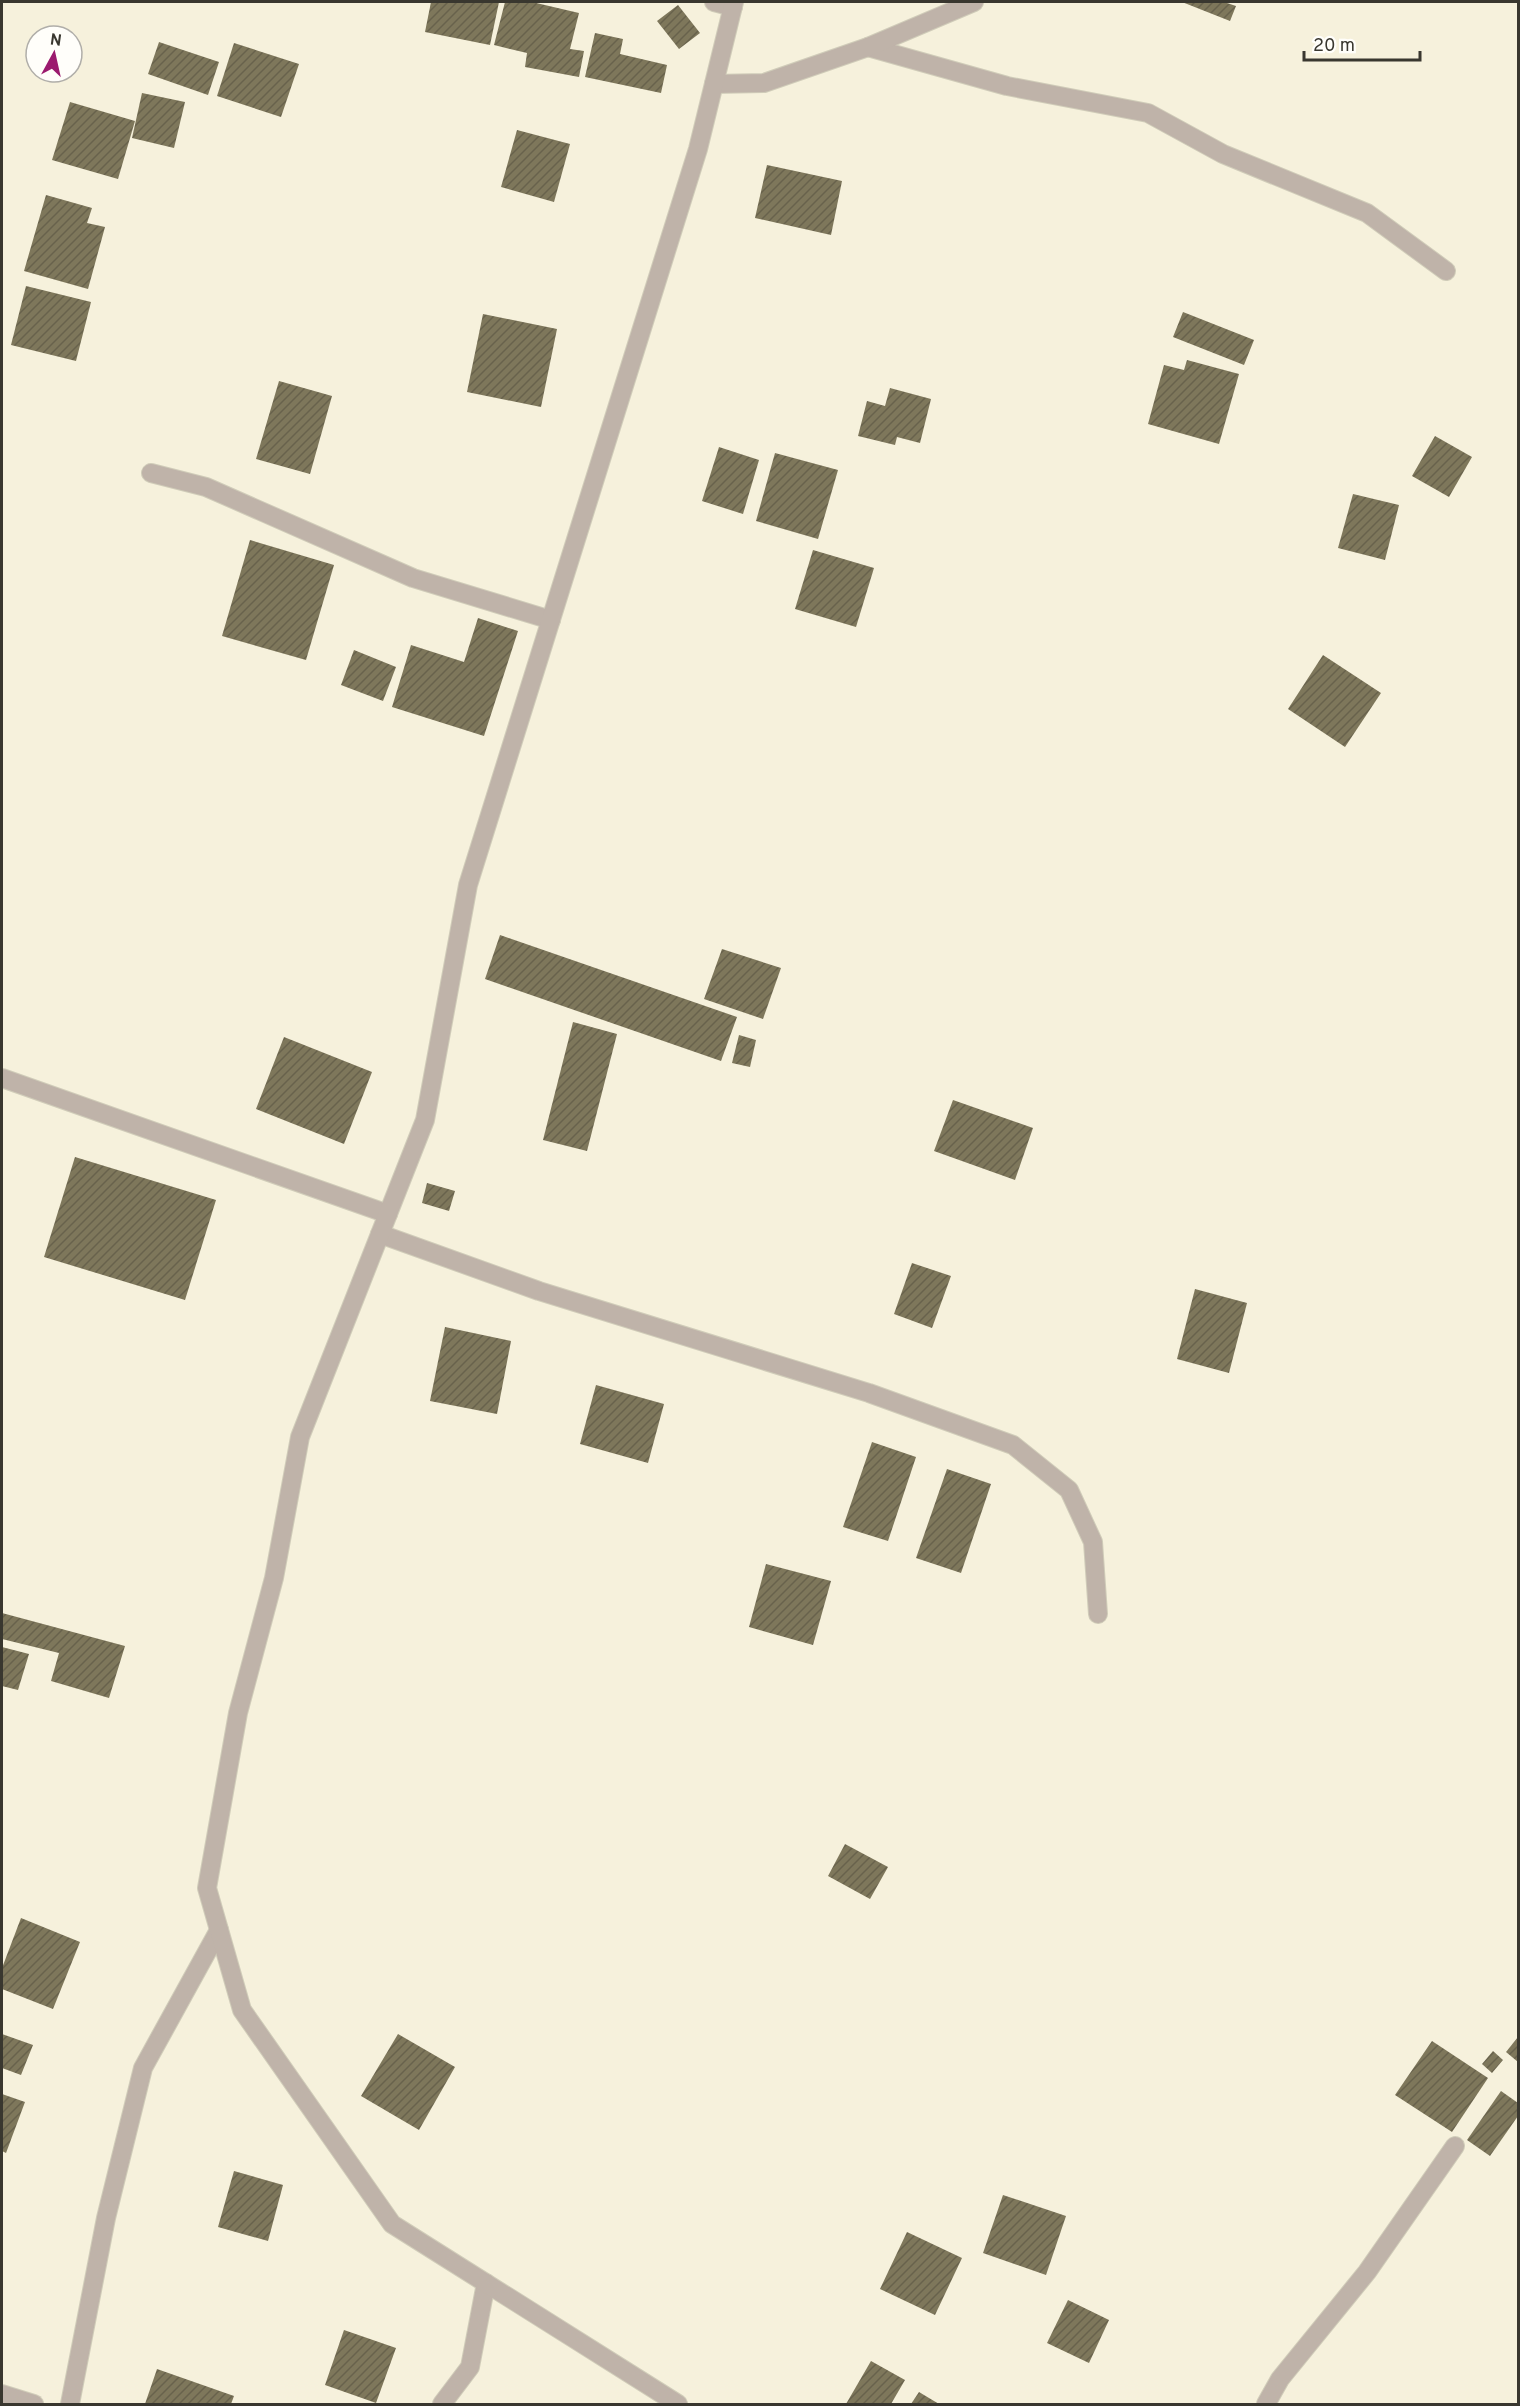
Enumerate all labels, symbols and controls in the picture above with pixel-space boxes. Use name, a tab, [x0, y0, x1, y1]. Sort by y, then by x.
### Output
north arrow	[24, 24, 84, 84]
scale bar	[1304, 24, 1420, 62]
text: N	[49, 30, 63, 52]
text: 20 m	[1313, 35, 1355, 58]

